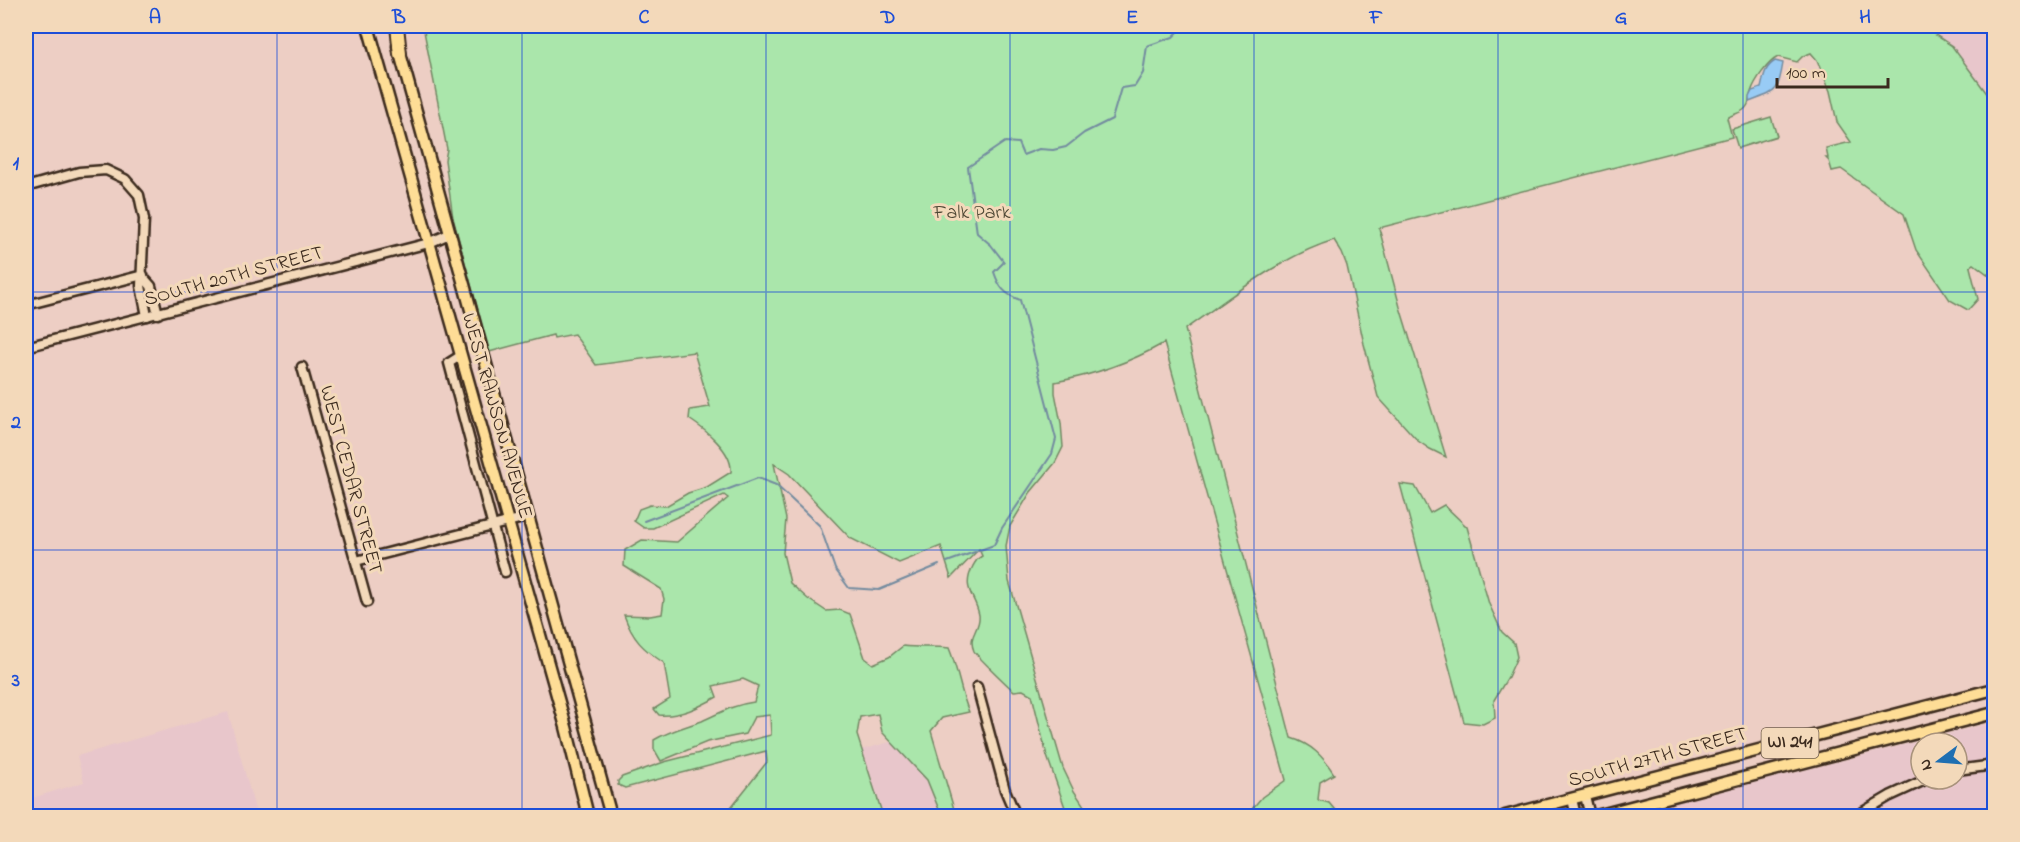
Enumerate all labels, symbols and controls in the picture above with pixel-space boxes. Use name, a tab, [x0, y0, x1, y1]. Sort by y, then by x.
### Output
text: A	[149, 4, 161, 33]
text: B	[391, 4, 406, 33]
text: C	[639, 4, 650, 33]
text: D	[880, 4, 895, 33]
text: E	[1126, 4, 1138, 33]
text: F	[1369, 4, 1383, 33]
text: G	[1615, 4, 1628, 33]
text: H	[1859, 4, 1871, 33]
scale bar	[1777, 51, 1888, 89]
text: 100 m	[1786, 61, 1826, 87]
text: 1	[13, 150, 20, 179]
park label: Falk Park	[932, 199, 1011, 228]
street label: SOUTH 20TH STREET	[141, 239, 327, 315]
street label: WEST RAWSON AVENUE	[453, 310, 539, 522]
street label: WEST CEDAR STREET	[311, 382, 389, 578]
text: 2	[10, 409, 21, 438]
text: 3	[11, 667, 20, 696]
street label: SOUTH 27TH STREET	[1565, 720, 1751, 796]
road number: WI 241	[1762, 728, 1818, 758]
north arrow	[1909, 731, 1969, 791]
text: N	[1913, 756, 1940, 773]

